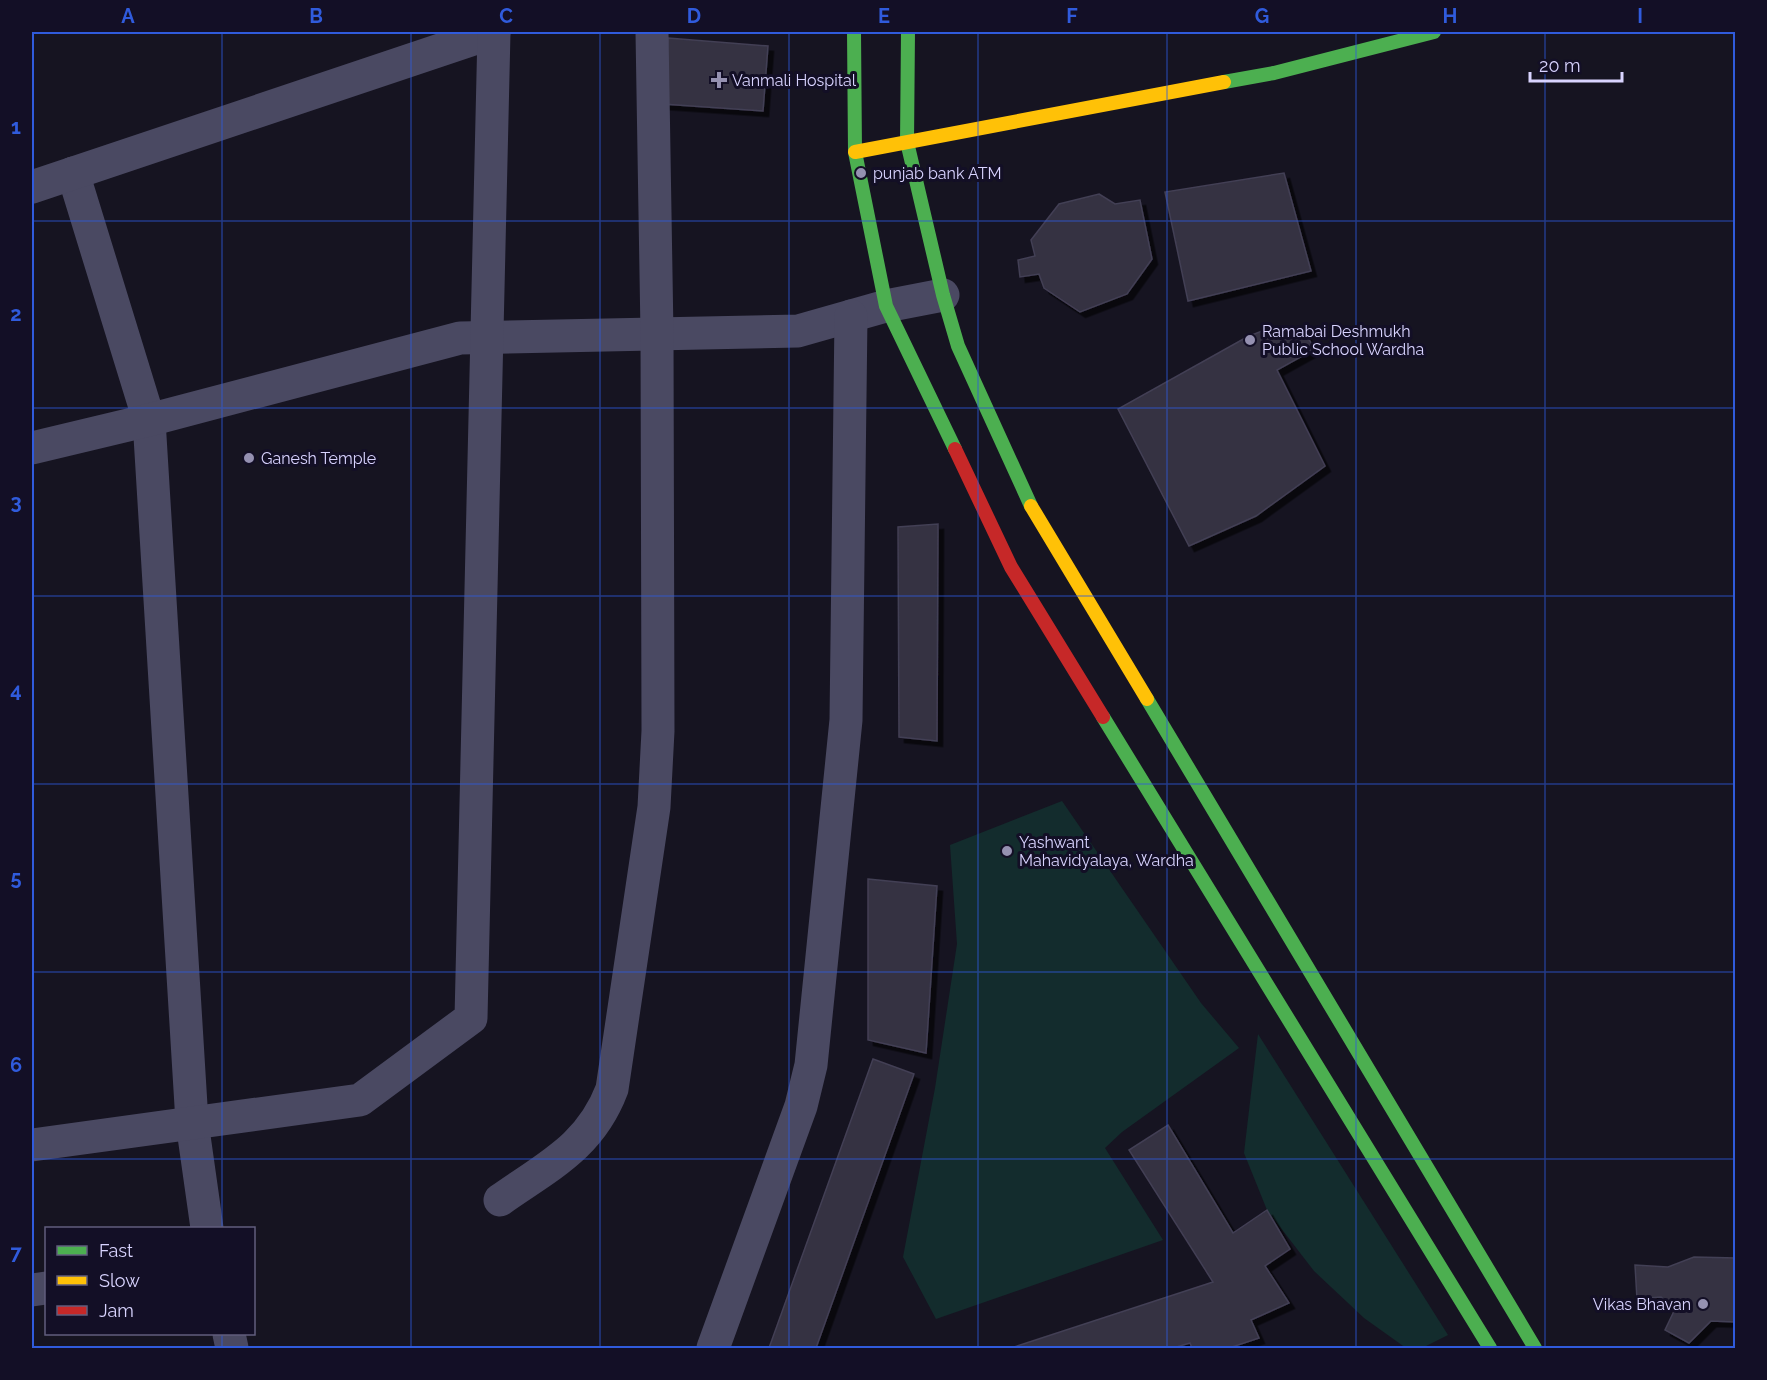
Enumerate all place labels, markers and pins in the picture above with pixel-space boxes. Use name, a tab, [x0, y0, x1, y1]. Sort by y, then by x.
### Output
marker: Vanmali Hospital	[710, 71, 728, 89]
place label: Vanmali Hospital	[732, 71, 857, 90]
place label: punjab bank ATM	[873, 164, 1001, 183]
marker: punjab bank ATM	[854, 166, 868, 180]
place label: Ramabai Deshmukh Public School Wardha	[1262, 322, 1424, 359]
marker: Ramabai Deshmukh Public School Wardha	[1243, 333, 1257, 347]
place label: Ganesh Temple	[261, 449, 376, 468]
marker: Ganesh Temple	[242, 451, 256, 465]
place label: Yashwant Mahavidyalaya, Wardha	[1019, 833, 1194, 870]
marker: Yashwant Mahavidyalaya, Wardha	[1000, 844, 1014, 858]
place label: Vikas Bhavan	[1593, 1295, 1691, 1314]
marker: Vikas Bhavan	[1696, 1297, 1710, 1311]

